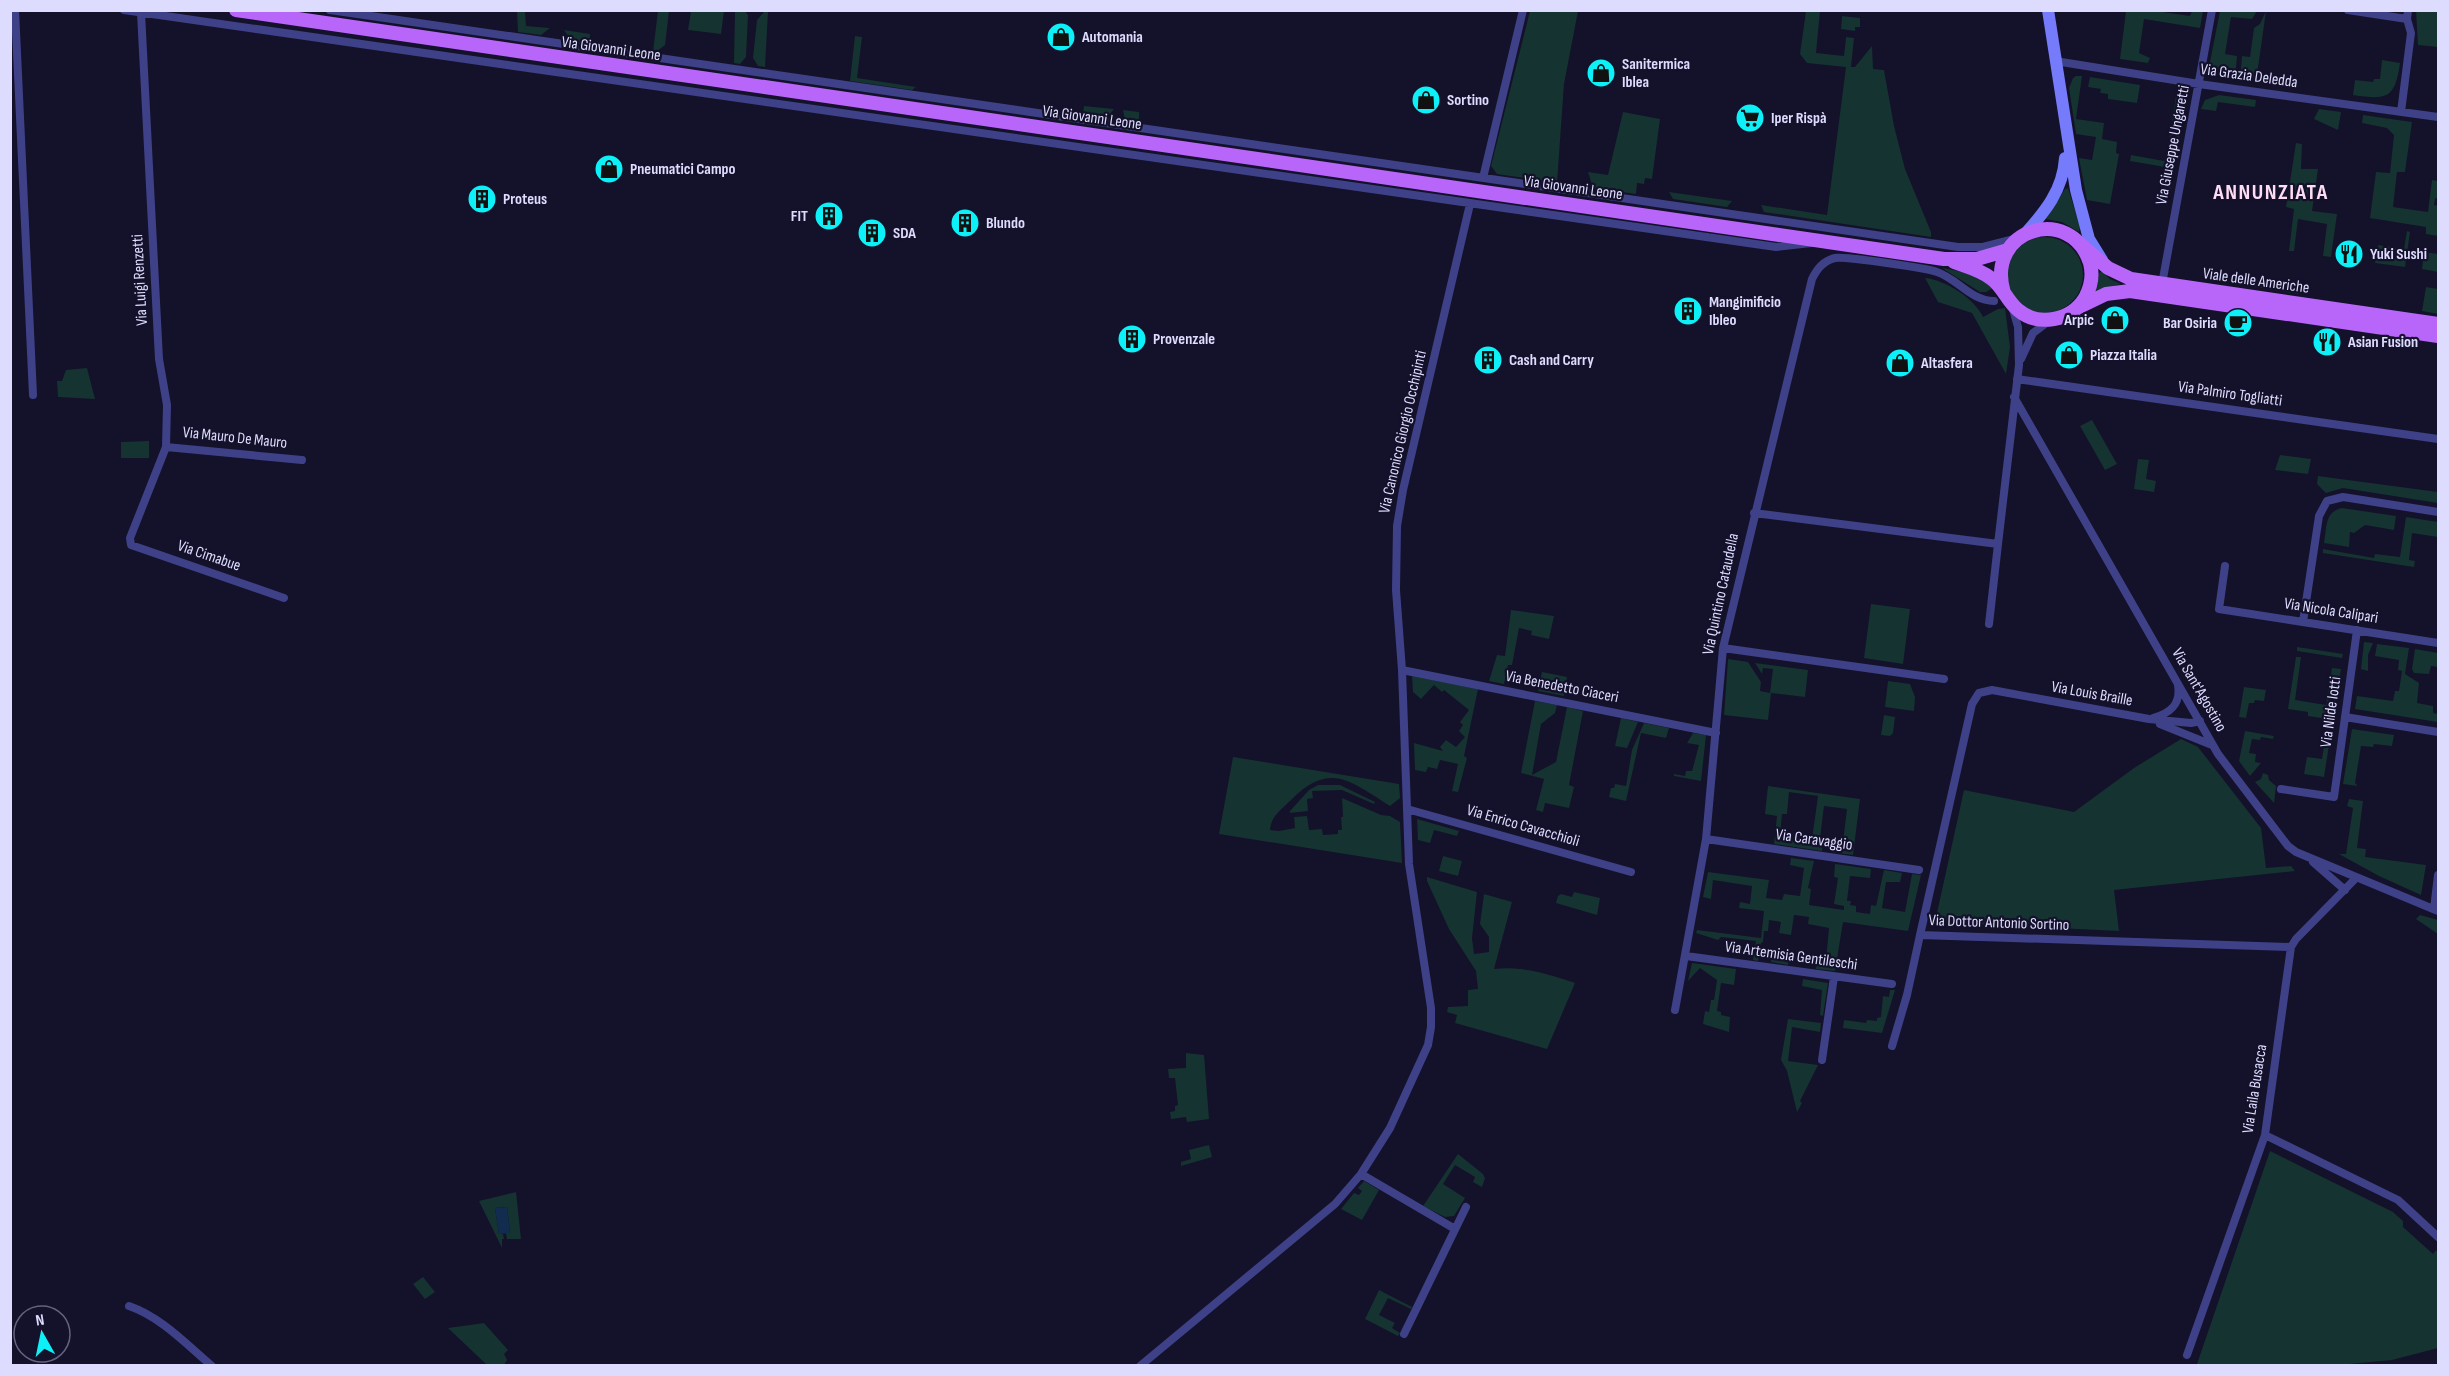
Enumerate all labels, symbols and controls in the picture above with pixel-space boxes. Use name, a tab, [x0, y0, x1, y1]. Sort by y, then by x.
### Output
shop icon: Automania	[1045, 21, 1077, 53]
place label: Automania	[1081, 28, 1143, 47]
street label: Via Giovanni Leone	[560, 33, 662, 65]
place label: Sanitermica Iblea	[1622, 55, 1690, 92]
shop icon: Sanitermica Iblea	[1585, 57, 1617, 89]
street label: Via Grazia Deledda	[2199, 60, 2299, 92]
shop icon: Sortino	[1410, 84, 1442, 116]
street label: Via Giuseppe Ungaretti	[2152, 84, 2194, 206]
place label: Sortino	[1447, 91, 1489, 110]
street label: Via Giovanni Leone	[1041, 102, 1143, 134]
supermarket icon: Iper Rispà	[1734, 102, 1766, 134]
place label: Iper Rispà	[1771, 109, 1826, 128]
shop icon: Pneumatici Campo	[593, 153, 625, 185]
place label: Pneumatici Campo	[630, 160, 735, 179]
street label: Via Giovanni Leone	[1522, 172, 1624, 204]
district label: ANNUNZIATA	[2212, 179, 2329, 206]
building icon: Proteus	[466, 183, 498, 215]
place label: Proteus	[503, 190, 547, 209]
building icon: FIT	[813, 200, 845, 232]
place label: FIT	[791, 207, 808, 226]
building icon: Blundo	[949, 207, 981, 239]
place label: Blundo	[986, 214, 1025, 233]
building icon: SDA	[856, 217, 888, 249]
place label: SDA	[893, 224, 916, 243]
street label: Via Luigi Renzetti	[128, 234, 152, 326]
restaurant icon: Yuki Sushi	[2333, 238, 2365, 270]
place label: Yuki Sushi	[2370, 245, 2427, 264]
street label: Viale delle Americhe	[2201, 264, 2311, 298]
place label: Mangimificio Ibleo	[1709, 293, 1781, 330]
building icon: Mangimificio Ibleo	[1672, 295, 1704, 327]
shop icon: Arpic	[2099, 304, 2131, 336]
cafe icon: Bar Osiria	[2222, 307, 2254, 339]
place label: Arpic	[2063, 311, 2094, 330]
place label: Bar Osiria	[2163, 314, 2217, 333]
building icon: Provenzale	[1116, 323, 1148, 355]
restaurant icon: Asian Fusion	[2311, 326, 2343, 358]
place label: Provenzale	[1153, 330, 1215, 349]
place label: Asian Fusion	[2347, 333, 2418, 352]
shop icon: Piazza Italia	[2053, 339, 2085, 371]
building icon: Cash and Carry	[1472, 344, 1504, 376]
place label: Piazza Italia	[2090, 346, 2157, 365]
shop icon: Altasfera	[1884, 347, 1916, 379]
street label: Via Canonico Giorgio Occhipinti	[1375, 349, 1431, 515]
place label: Cash and Carry	[1509, 351, 1594, 370]
place label: Altasfera	[1920, 354, 1973, 373]
street label: Via Palmiro Togliatti	[2177, 377, 2283, 411]
street label: Via Mauro De Mauro	[182, 423, 288, 453]
street label: Via Quintino Cataudella	[1699, 531, 1743, 657]
street label: Via Cimabue	[175, 536, 243, 576]
street label: Via Nicola Calipari	[2283, 594, 2379, 628]
street label: Via Sant'Agostino	[2167, 645, 2231, 735]
street label: Via Benedetto Ciaceri	[1504, 667, 1620, 707]
street label: Via Nilde Iotti	[2317, 675, 2345, 749]
street label: Via Louis Braille	[2050, 678, 2134, 710]
street label: Via Enrico Cavacchioli	[1464, 801, 1582, 851]
street label: Via Caravaggio	[1774, 825, 1854, 855]
street label: Via Dottor Antonio Sortino	[1928, 911, 2070, 935]
street label: Via Artemisia Gentileschi	[1724, 937, 1858, 975]
street label: Via Laila Busacca	[2239, 1043, 2271, 1135]
north arrow	[12, 1304, 72, 1364]
text: N	[34, 1311, 46, 1331]

